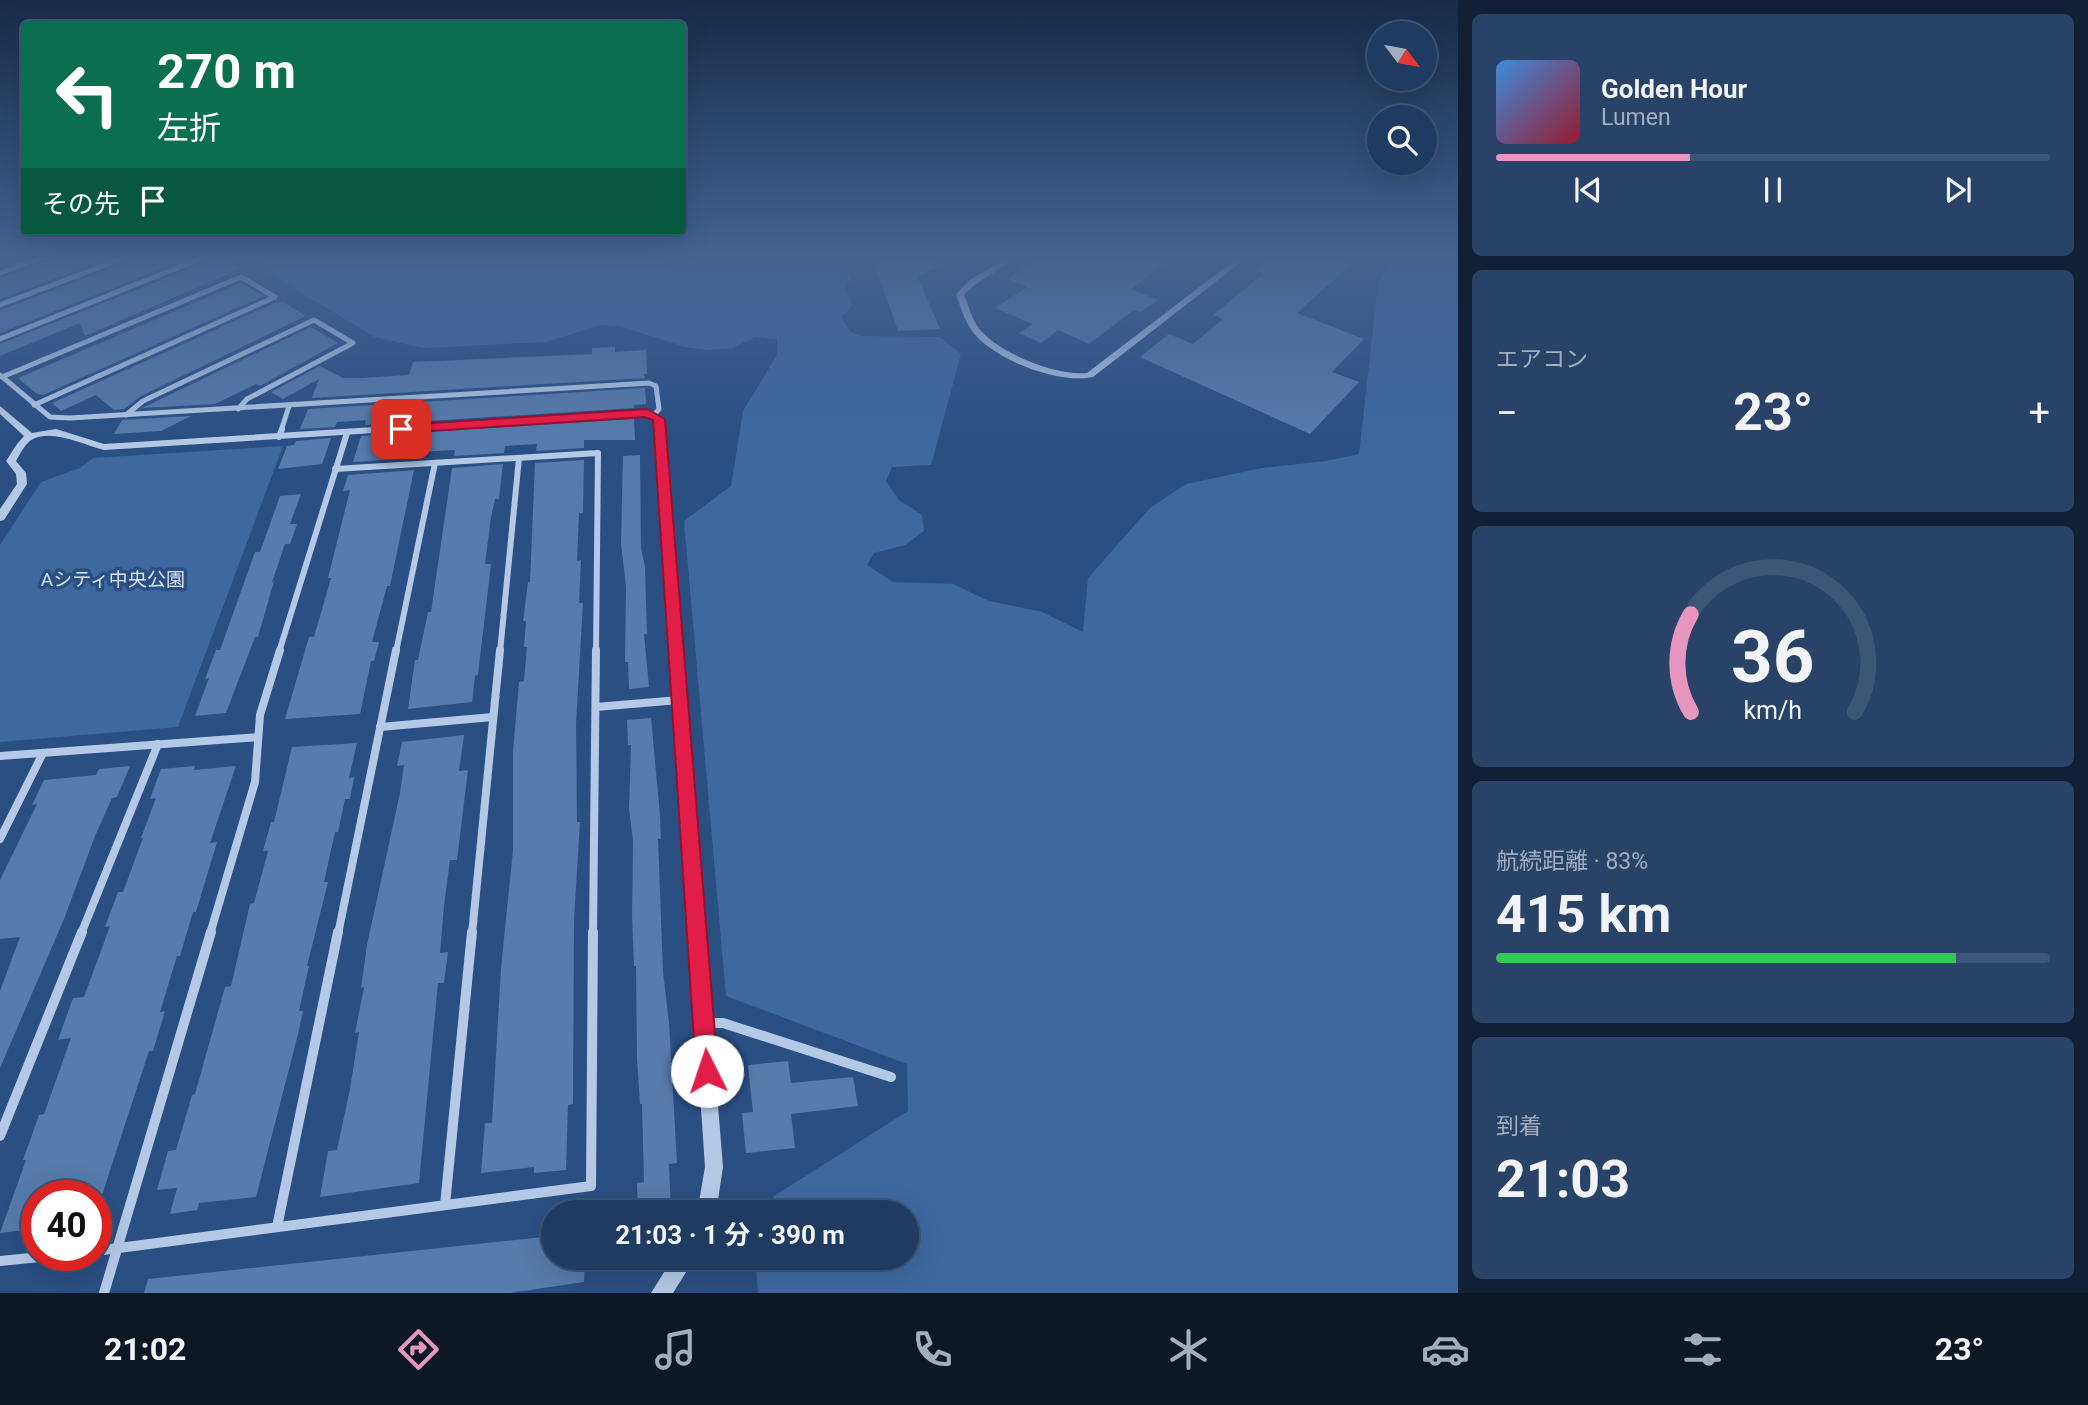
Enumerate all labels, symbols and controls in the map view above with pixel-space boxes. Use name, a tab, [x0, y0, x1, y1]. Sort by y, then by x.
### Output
north arrow	[1367, 21, 1437, 91]
map controls	[1367, 21, 1437, 175]
text: 270 m	[157, 43, 296, 100]
icon: left	[42, 49, 133, 140]
text: Golden Hour	[1601, 74, 1747, 104]
text: Lumen	[1601, 104, 1671, 131]
button: search	[1367, 105, 1437, 175]
text: 左折	[157, 109, 221, 147]
icon: previous	[1569, 171, 1607, 209]
icon: pause	[1754, 171, 1792, 209]
icon: next	[1939, 171, 1977, 209]
icon: arrive	[134, 182, 172, 220]
text: その先	[42, 189, 120, 219]
text: エアコン	[1496, 346, 1588, 373]
text: 23°	[1733, 382, 1813, 443]
text: −	[1496, 391, 1518, 435]
text: +	[2028, 391, 2050, 435]
pin	[371, 399, 431, 459]
icon: arrive	[382, 410, 420, 448]
park label: Aシティ中央公園	[41, 568, 185, 591]
text: 36	[1731, 615, 1815, 701]
text: km/h	[1744, 696, 1802, 725]
text: 航続距離 · 83%	[1496, 848, 1648, 875]
text: 415 km	[1496, 884, 1671, 945]
position arrow	[670, 1034, 744, 1108]
text: 到着	[1496, 1113, 1542, 1140]
text: 21:03	[1496, 1149, 1630, 1210]
speed limit sign: 40	[21, 1180, 112, 1271]
text: 21:03 · 1 分 · 390 m	[615, 1220, 845, 1250]
icon: directions	[394, 1325, 443, 1374]
icon: music	[651, 1325, 700, 1374]
icon: phone	[908, 1325, 957, 1374]
icon: climate	[1164, 1325, 1213, 1374]
icon: car	[1421, 1325, 1470, 1374]
icon: filters	[1678, 1325, 1727, 1374]
text: 21:02	[104, 1330, 186, 1368]
text: 23°	[1935, 1330, 1984, 1368]

